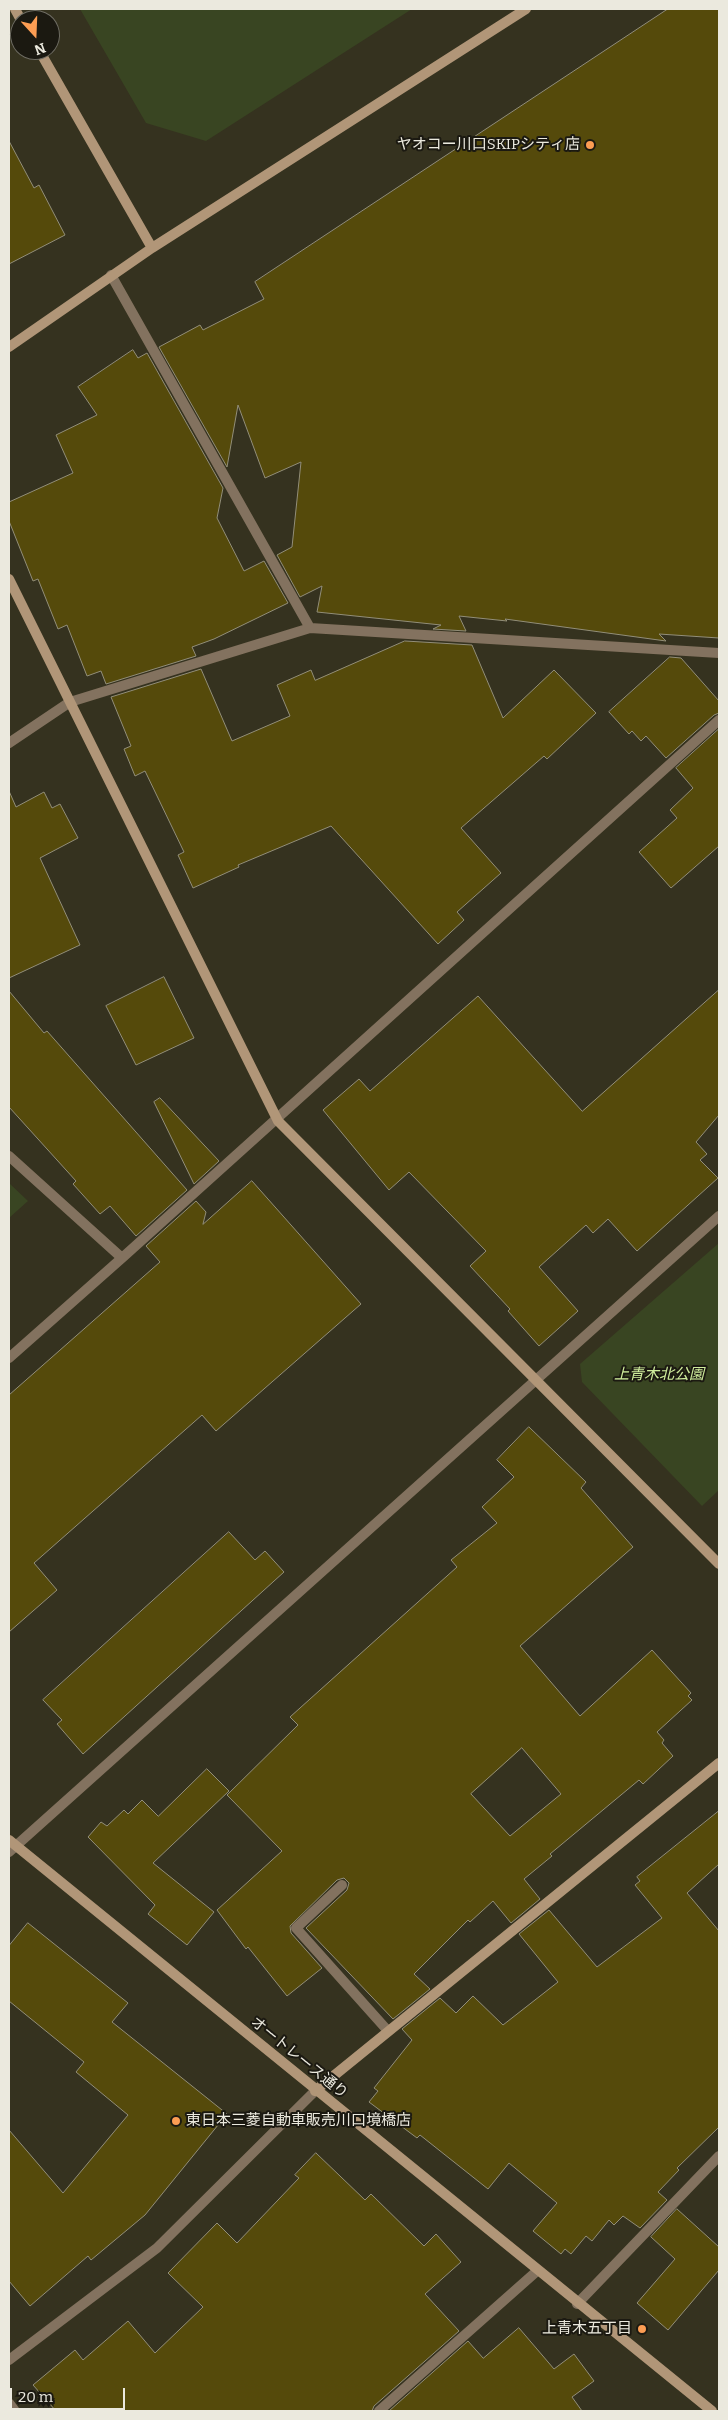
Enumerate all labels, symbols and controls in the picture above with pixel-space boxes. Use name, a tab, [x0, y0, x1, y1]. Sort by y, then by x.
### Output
north arrow	[10, 10, 60, 60]
text: N	[32, 39, 48, 58]
place label: ヤオコー川口SKIPシティ店	[397, 136, 580, 154]
marker: ヤオコー川口SKIPシティ店	[584, 139, 596, 151]
park label: 上青木北公園	[614, 1366, 704, 1384]
street label: オートレース通り	[247, 2013, 351, 2103]
place label: 東日本三菱自動車販売川口境橋店	[186, 2112, 411, 2130]
marker: 東日本三菱自動車販売川口境橋店	[170, 2115, 182, 2127]
place label: 上青木五丁目	[542, 2320, 632, 2338]
marker: 上青木五丁目	[636, 2323, 648, 2335]
scale bar	[12, 2378, 128, 2410]
text: 20 m	[18, 2388, 53, 2406]

